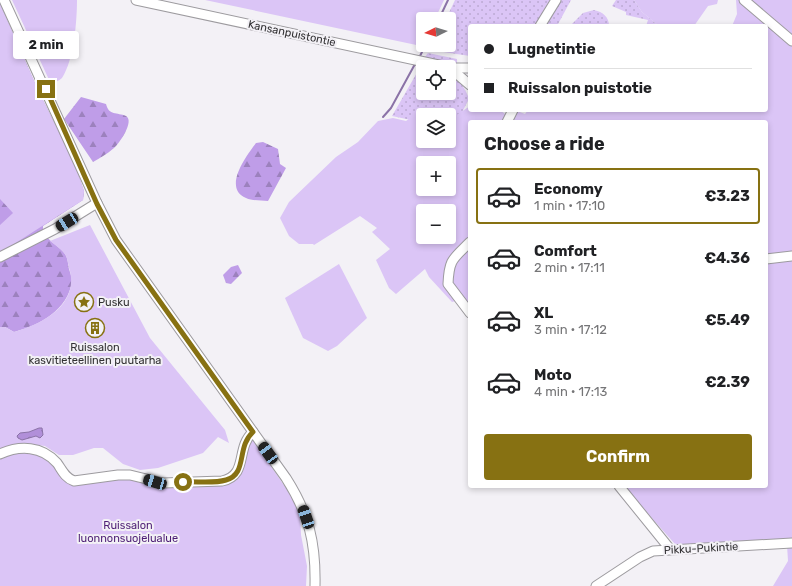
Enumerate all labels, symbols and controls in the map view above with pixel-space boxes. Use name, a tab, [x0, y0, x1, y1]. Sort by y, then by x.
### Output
north arrow	[416, 12, 456, 52]
map controls	[416, 12, 456, 244]
street label: Kansanpuistontie	[247, 18, 337, 49]
callout: 2 min	[13, 31, 79, 59]
text: 2 min	[28, 37, 64, 52]
text: Lugnetintie	[508, 40, 596, 58]
button: locate	[416, 60, 456, 100]
text: Ruissalon puistotie	[508, 79, 652, 97]
route end	[37, 80, 55, 98]
button: layers	[416, 108, 456, 148]
text: Choose a ride	[484, 133, 605, 155]
button: +	[416, 156, 456, 196]
icon: car	[486, 178, 522, 214]
text: Economy	[534, 180, 603, 198]
text: €3.23	[704, 187, 750, 205]
text: 1 min · 17:10	[534, 198, 605, 213]
button: −	[416, 204, 456, 244]
car	[54, 211, 80, 233]
icon: car	[486, 240, 522, 276]
text: Comfort	[534, 242, 597, 260]
text: €4.36	[704, 249, 750, 267]
text: 2 min · 17:11	[534, 260, 605, 275]
place icon: Pusku	[73, 291, 95, 313]
place label: Pusku	[98, 296, 130, 309]
icon: car	[486, 302, 522, 338]
text: XL	[534, 304, 553, 322]
text: €5.49	[705, 311, 750, 329]
building icon: Ruissalon kasvitieteellinen puutarha	[84, 317, 106, 339]
text: 3 min · 17:12	[534, 322, 607, 337]
place label: Ruissalon kasvitieteellinen puutarha	[29, 341, 161, 367]
icon: car	[486, 364, 522, 400]
text: Moto	[534, 366, 572, 384]
text: €2.39	[705, 373, 750, 391]
text: 4 min · 17:13	[534, 384, 607, 399]
button: Confirm	[484, 434, 752, 480]
car	[256, 440, 280, 466]
car	[142, 473, 168, 491]
route start	[174, 473, 192, 491]
car	[296, 504, 316, 530]
park label: Ruissalon luonnonsuojelualue	[78, 519, 178, 545]
street label: Pikku-Pukintie	[663, 540, 739, 557]

